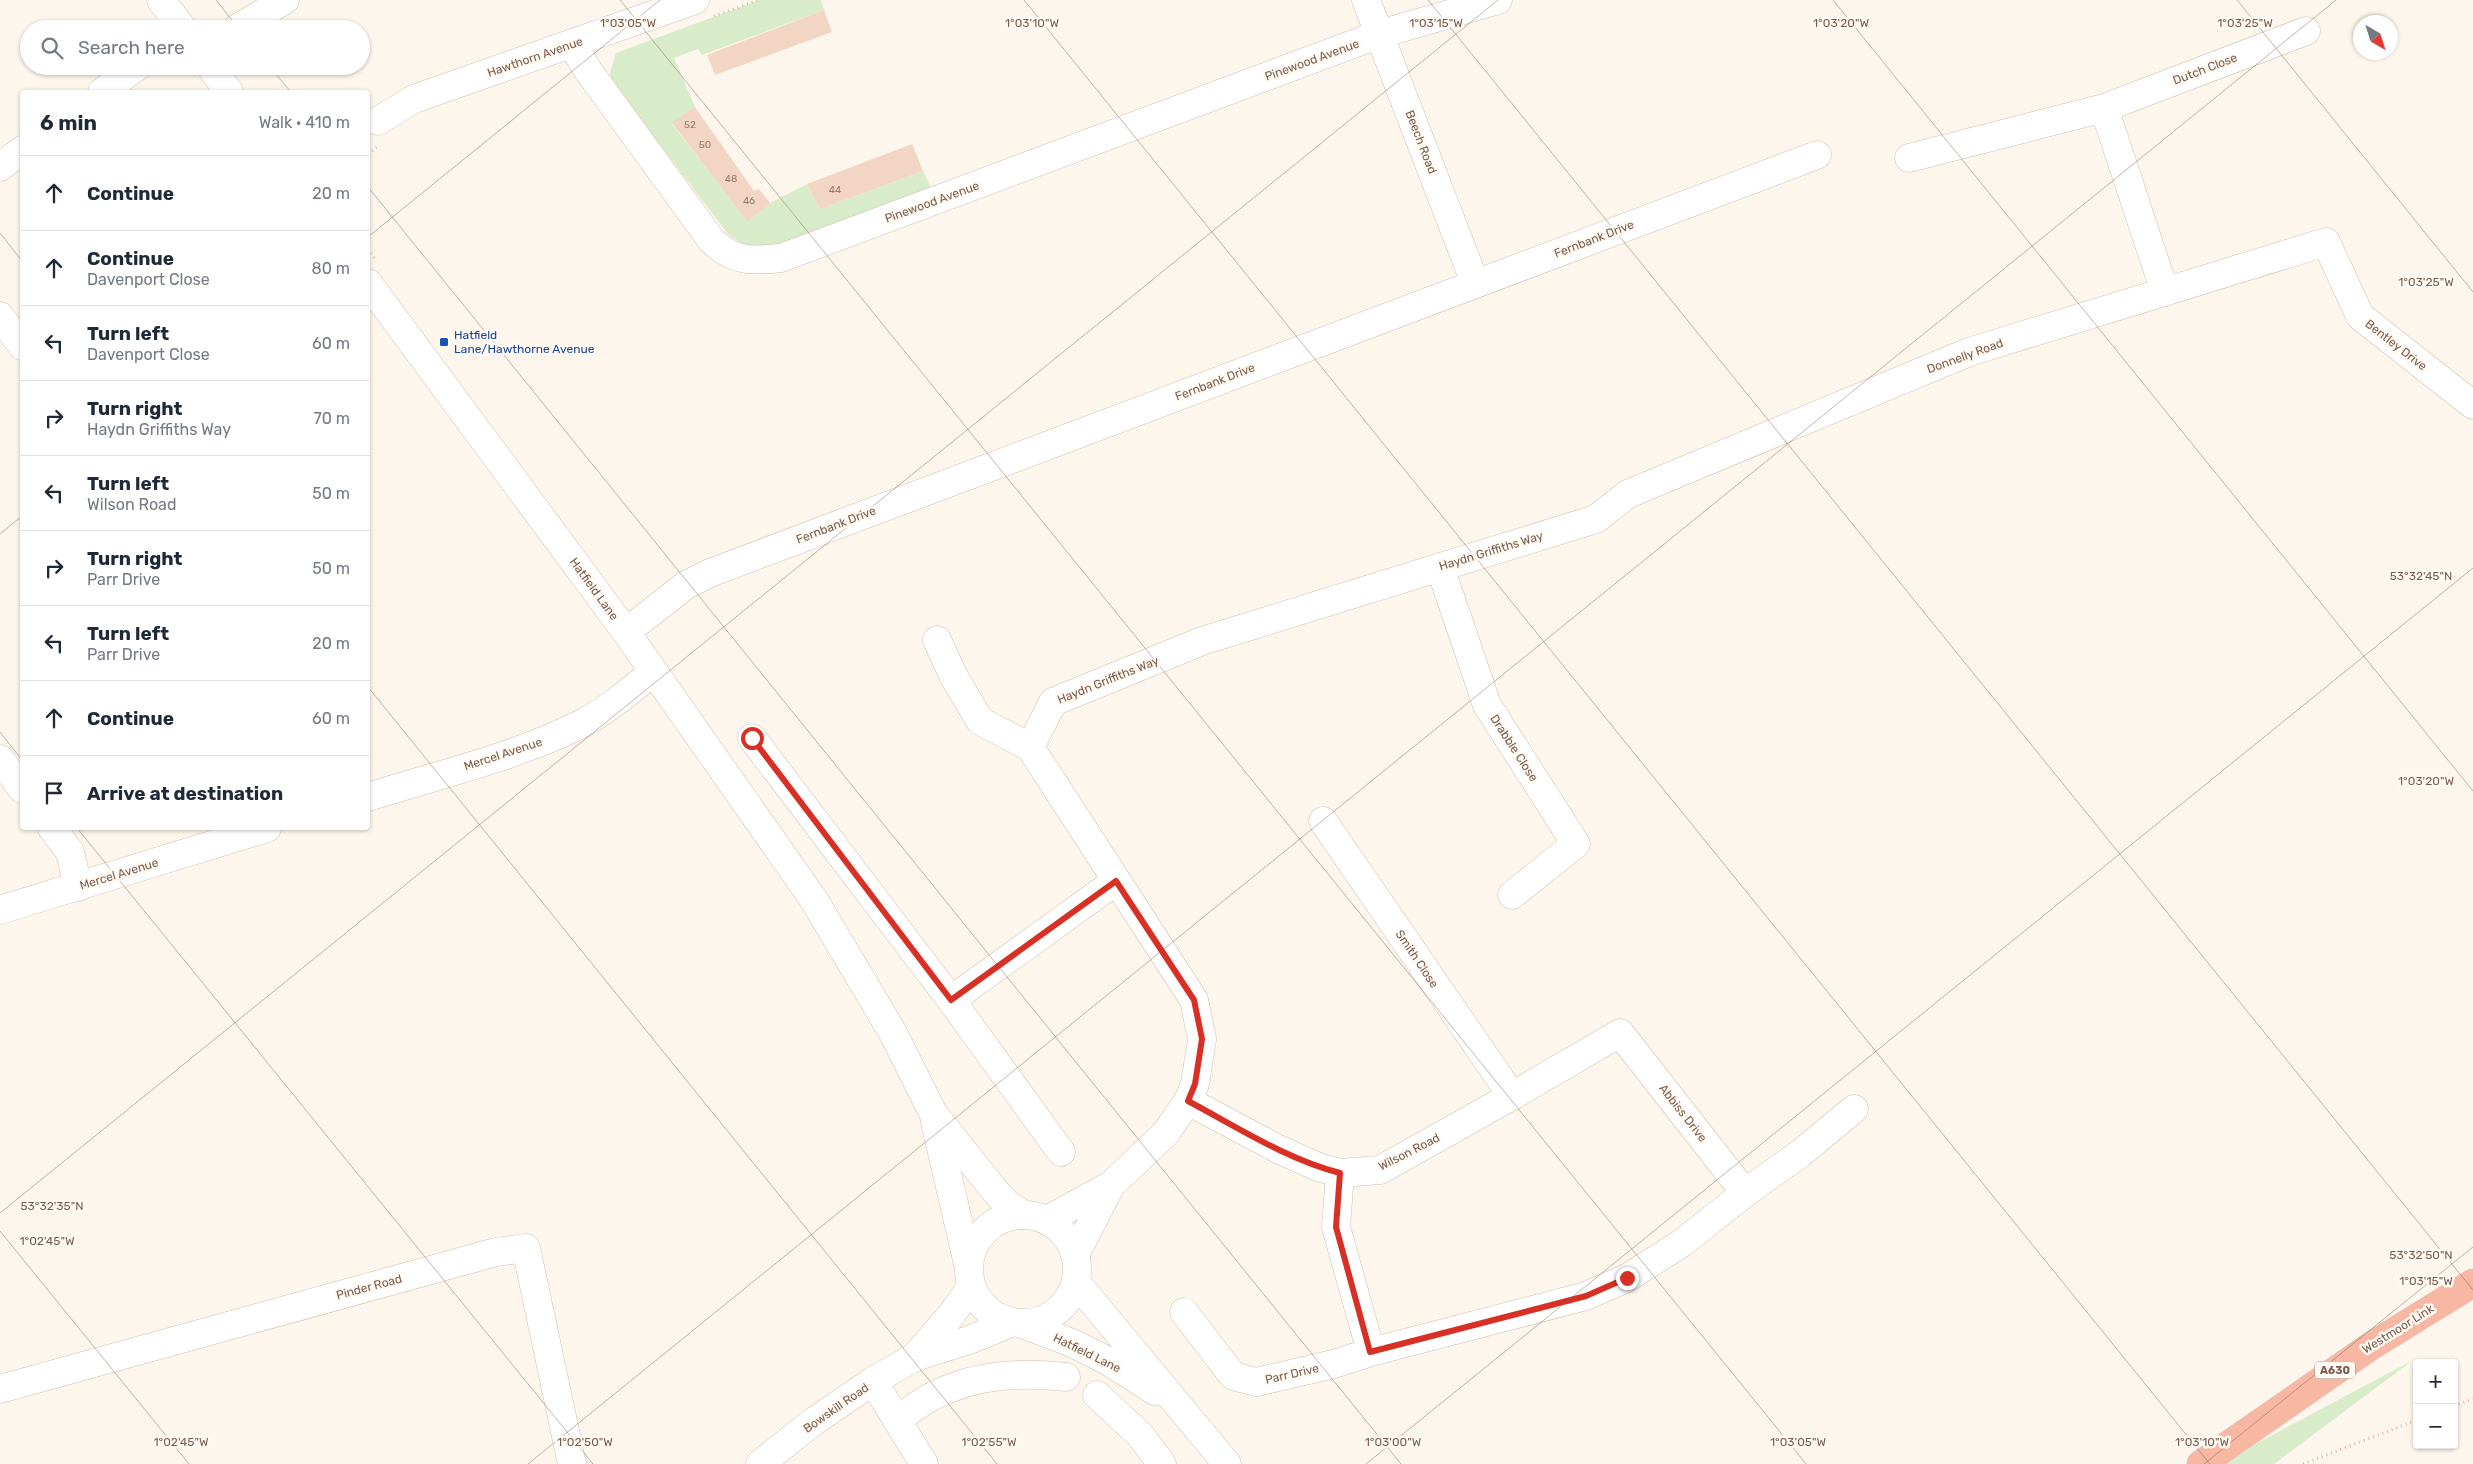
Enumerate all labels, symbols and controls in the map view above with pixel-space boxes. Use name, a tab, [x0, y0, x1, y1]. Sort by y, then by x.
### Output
north arrow	[2353, 15, 2398, 60]
text: 1°03'05"W	[600, 16, 656, 30]
text: 1°03'10"W	[1005, 16, 1059, 30]
text: 1°03'15"W	[1409, 16, 1463, 30]
text: 1°03'20"W	[1813, 16, 1869, 30]
text: 1°03'25"W	[2217, 16, 2273, 30]
search box	[20, 20, 370, 75]
icon: search	[38, 34, 66, 62]
street label: Hawthorn Avenue	[485, 34, 585, 80]
text: Search here	[78, 36, 185, 59]
street label: Pinewood Avenue	[1263, 36, 1361, 84]
street label: Dutch Close	[2171, 50, 2239, 88]
street label: Beech Road	[1402, 108, 1440, 176]
text: 6 min	[40, 110, 97, 135]
text: Walk · 410 m	[259, 113, 350, 132]
house number: 52	[684, 119, 696, 131]
house number: 50	[699, 139, 711, 151]
house number: 48	[725, 173, 737, 185]
street label: Pinewood Avenue	[883, 178, 981, 226]
icon: ahead	[40, 179, 68, 207]
text: Continue	[87, 182, 174, 205]
text: 20 m	[312, 184, 350, 203]
house number: 44	[829, 184, 841, 196]
house number: 46	[743, 195, 755, 207]
street label: Fernbank Drive	[1552, 217, 1636, 261]
text: Continue	[87, 247, 174, 270]
icon: ahead	[40, 254, 68, 282]
text: 80 m	[312, 259, 350, 278]
text: Davenport Close	[87, 270, 210, 289]
text: 1°03'25"W	[2398, 275, 2454, 289]
street label: Bentley Drive	[2362, 317, 2430, 374]
text: Turn left	[87, 322, 169, 345]
place label: Hatfield Lane/Hawthorne Avenue	[454, 328, 595, 356]
icon: left	[40, 329, 68, 357]
text: 60 m	[312, 334, 350, 353]
marker: Hatfield Lane/Hawthorne Avenue	[438, 336, 450, 348]
street label: Donnelly Road	[1925, 336, 2005, 376]
text: Davenport Close	[87, 345, 210, 364]
street label: Fernbank Drive	[1173, 360, 1257, 404]
text: Turn right	[87, 397, 182, 420]
icon: right	[40, 404, 68, 432]
text: 70 m	[313, 409, 350, 428]
text: Haydn Griffiths Way	[87, 420, 231, 439]
text: Turn left	[87, 472, 169, 495]
icon: left	[40, 479, 68, 507]
text: 50 m	[312, 484, 350, 503]
text: Wilson Road	[87, 495, 176, 514]
street label: Fernbank Drive	[794, 503, 878, 547]
street label: Haydn Griffiths Way	[1437, 528, 1545, 573]
text: Turn right	[87, 547, 182, 570]
icon: right	[40, 554, 68, 582]
street label: Hatfield Lane	[567, 555, 621, 623]
text: 50 m	[312, 559, 350, 578]
text: 53°32'45"N	[2390, 569, 2452, 583]
text: Parr Drive	[87, 570, 160, 589]
text: Turn left	[87, 622, 169, 645]
icon: left	[40, 629, 68, 657]
text: 20 m	[312, 634, 350, 653]
text: Parr Drive	[87, 645, 160, 664]
street label: Haydn Griffiths Way	[1055, 653, 1161, 707]
icon: ahead	[40, 704, 68, 732]
text: Continue	[87, 707, 174, 730]
text: 60 m	[312, 709, 350, 728]
street label: Drabble Close	[1487, 712, 1541, 784]
route start	[741, 727, 764, 750]
street label: Mercel Avenue	[462, 735, 544, 773]
text: 1°03'20"W	[2398, 774, 2454, 788]
icon: arrive	[40, 779, 68, 807]
text: Arrive at destination	[87, 782, 283, 805]
street label: Mercel Avenue	[78, 855, 160, 893]
street label: Smith Close	[1393, 927, 1442, 991]
street label: Abbiss Drive	[1656, 1081, 1710, 1145]
street label: Wilson Road	[1376, 1131, 1442, 1173]
text: 53°32'35"N	[20, 1199, 84, 1213]
text: 1°02'45"W	[19, 1234, 75, 1248]
text: 53°32'50"N	[2389, 1248, 2453, 1262]
route end	[1616, 1267, 1639, 1290]
street label: Pinder Road	[335, 1272, 403, 1302]
text: 1°03'15"W	[2399, 1274, 2453, 1288]
street label: Westmoor Link	[2360, 1301, 2437, 1357]
street label: Hatfield Lane	[1051, 1331, 1123, 1376]
map controls	[2413, 1359, 2458, 1449]
button: +	[2413, 1359, 2458, 1404]
street label: Parr Drive	[1264, 1361, 1321, 1387]
road number: A630	[2315, 1362, 2355, 1378]
street label: Bowskill Road	[801, 1380, 871, 1436]
button: −	[2413, 1404, 2458, 1449]
text: 1°02'45"W	[153, 1435, 209, 1449]
text: 1°02'50"W	[557, 1435, 613, 1449]
text: 1°02'55"W	[961, 1435, 1017, 1449]
text: 1°03'00"W	[1365, 1435, 1422, 1449]
text: 1°03'05"W	[1770, 1435, 1826, 1449]
text: 1°03'10"W	[2175, 1435, 2229, 1449]

